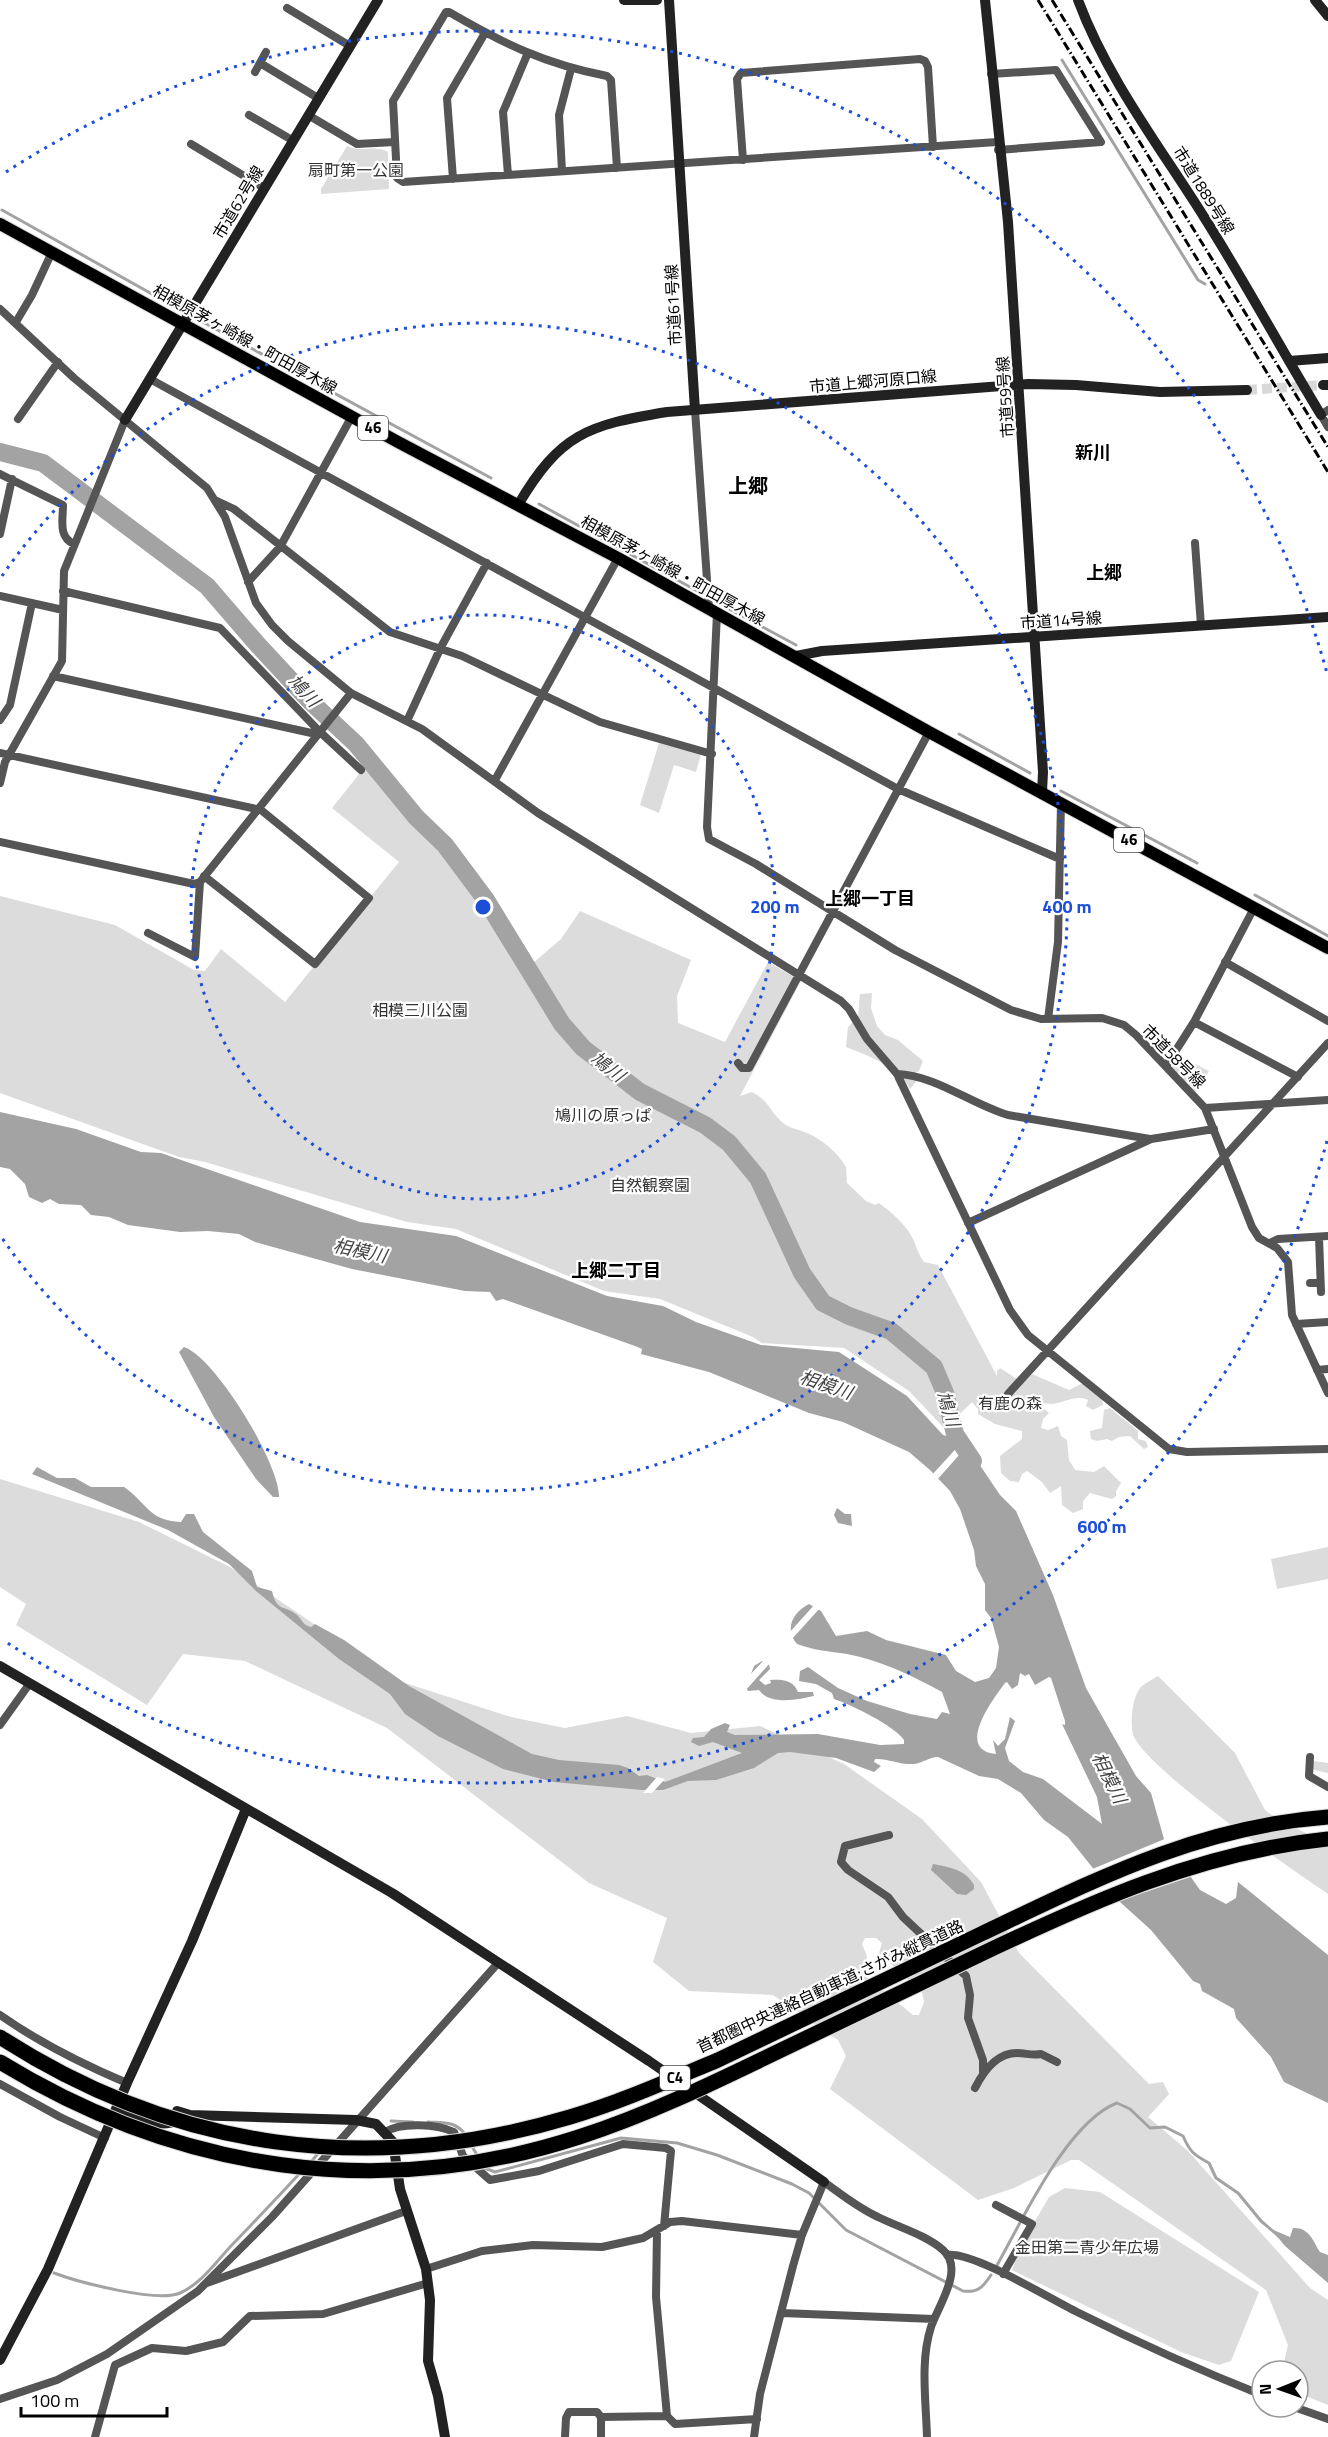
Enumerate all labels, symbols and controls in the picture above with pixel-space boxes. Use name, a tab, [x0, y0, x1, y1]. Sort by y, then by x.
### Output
street label: 市道1889号線	[1167, 141, 1241, 239]
park label: 扇町第一公園	[308, 158, 404, 182]
street label: 市道62号線	[207, 161, 269, 243]
street label: 市道61号線	[659, 263, 687, 347]
street label: 相模原茅ヶ崎線・町田厚木線	[148, 278, 342, 400]
street label: 市道59号線	[990, 355, 1020, 439]
street label: 市道上郷河原口線	[808, 363, 938, 399]
road number: 46	[358, 416, 388, 440]
district label: 新川	[1075, 439, 1111, 466]
district label: 上郷	[728, 470, 768, 501]
street label: 相模原茅ヶ崎線・町田厚木線	[576, 509, 770, 631]
district label: 上郷	[1086, 559, 1122, 586]
street label: 市道14号線	[1019, 605, 1103, 635]
water label: 鳩川	[282, 668, 328, 714]
road number: 46	[1114, 828, 1144, 852]
district label: 上郷一丁目	[825, 885, 915, 912]
text: 200 m	[750, 893, 800, 920]
text: 400 m	[1042, 893, 1092, 920]
centre of rings	[473, 897, 493, 917]
park label: 相模三川公園	[372, 998, 468, 1022]
street label: 市道58号線	[1137, 1019, 1211, 1093]
water label: 鳩川	[586, 1045, 632, 1090]
park label: 鳩川の原っぱ	[555, 1103, 651, 1127]
park label: 自然観察園	[610, 1173, 690, 1197]
water label: 相模川	[331, 1232, 391, 1270]
district label: 上郷二丁目	[571, 1257, 661, 1284]
water label: 相模川	[796, 1363, 858, 1407]
water label: 鳩川	[930, 1388, 967, 1432]
park label: 有鹿の森	[978, 1391, 1042, 1415]
text: 600 m	[1077, 1513, 1127, 1540]
water label: 相模川	[1085, 1748, 1134, 1810]
street label: 首都圏中央連絡自動車道;さがみ縦貫道路	[693, 1913, 967, 2059]
road number: C4	[660, 2066, 690, 2090]
park label: 金田第二青少年広場	[1015, 2235, 1159, 2259]
north arrow	[1250, 2359, 1310, 2419]
scale bar	[21, 2380, 166, 2418]
text: N	[1253, 2384, 1277, 2395]
text: 100 m	[30, 2387, 79, 2414]

